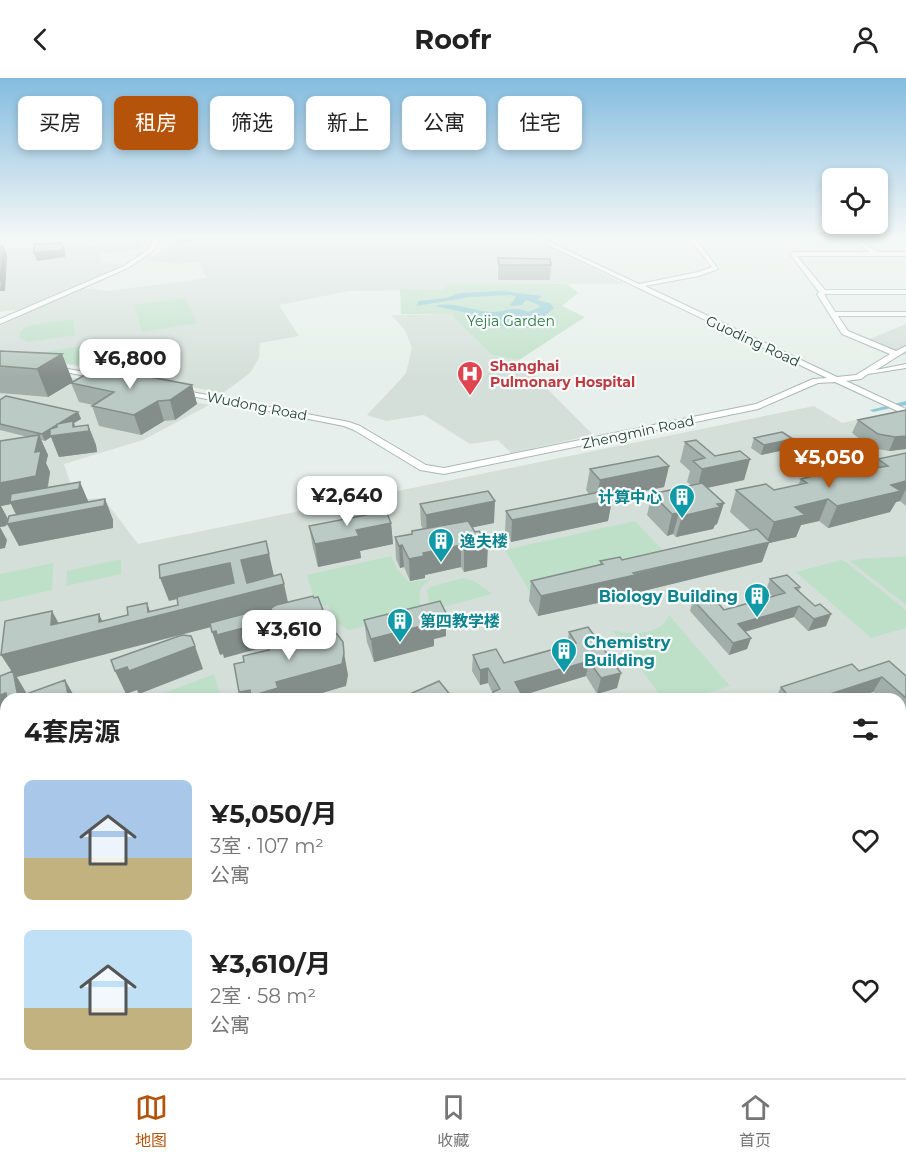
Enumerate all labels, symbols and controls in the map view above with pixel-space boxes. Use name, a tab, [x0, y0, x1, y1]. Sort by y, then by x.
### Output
icon: back	[24, 23, 57, 56]
text: Roofr	[414, 23, 492, 56]
icon: person	[849, 23, 882, 56]
chip: 买房	[18, 96, 102, 150]
chip: 租房	[114, 96, 198, 150]
chip: 筛选	[210, 96, 294, 150]
chip: 新上	[306, 96, 390, 150]
chip: 公寓	[402, 96, 486, 150]
chip: 住宅	[498, 96, 582, 150]
map controls	[822, 168, 888, 234]
button: locate	[822, 168, 888, 234]
street label: Guoding Road	[703, 311, 803, 371]
park label: Yejia Garden	[467, 312, 555, 330]
pin: ¥6,800	[81, 339, 179, 390]
text: ¥6,800	[93, 346, 167, 370]
place label: Shanghai Pulmonary Hospital	[490, 357, 635, 391]
hospital icon: Shanghai Pulmonary Hospital	[455, 359, 485, 397]
street label: Wudong Road	[205, 387, 309, 425]
street label: Zhengmin Road	[580, 411, 696, 453]
pin: ¥5,050	[780, 438, 878, 489]
text: ¥5,050	[794, 445, 864, 469]
pin: ¥2,640	[298, 476, 396, 527]
building icon: 计算中心	[667, 482, 697, 520]
text: ¥2,640	[311, 483, 383, 507]
place label: 计算中心	[598, 488, 662, 507]
building icon: 逸夫楼	[426, 526, 456, 564]
place label: 逸夫楼	[460, 532, 508, 551]
building icon: Biology Building	[742, 581, 772, 619]
place label: Biology Building	[599, 587, 738, 606]
building icon: 第四教学楼	[385, 606, 415, 644]
pin: ¥3,610	[240, 610, 338, 661]
place label: 第四教学楼	[420, 612, 500, 631]
text: ¥3,610	[256, 617, 322, 641]
place label: Chemistry Building	[584, 633, 671, 670]
building icon: Chemistry Building	[549, 636, 579, 674]
icon: filters	[849, 713, 882, 746]
text: 4套房源	[24, 716, 120, 748]
text: ¥5,050/月	[210, 798, 338, 830]
icon: home	[72, 804, 144, 876]
icon: heart	[849, 824, 882, 857]
text: 3室 · 107 m²	[210, 834, 324, 858]
text: 公寓	[210, 863, 250, 887]
text: ¥3,610/月	[210, 948, 331, 980]
icon: home	[72, 954, 144, 1026]
icon: heart	[849, 974, 882, 1007]
text: 2室 · 58 m²	[210, 984, 316, 1008]
text: 公寓	[210, 1013, 250, 1037]
tab: 地图	[135, 1091, 168, 1151]
tab: 收藏	[437, 1091, 470, 1151]
tab: 首页	[739, 1091, 772, 1151]

